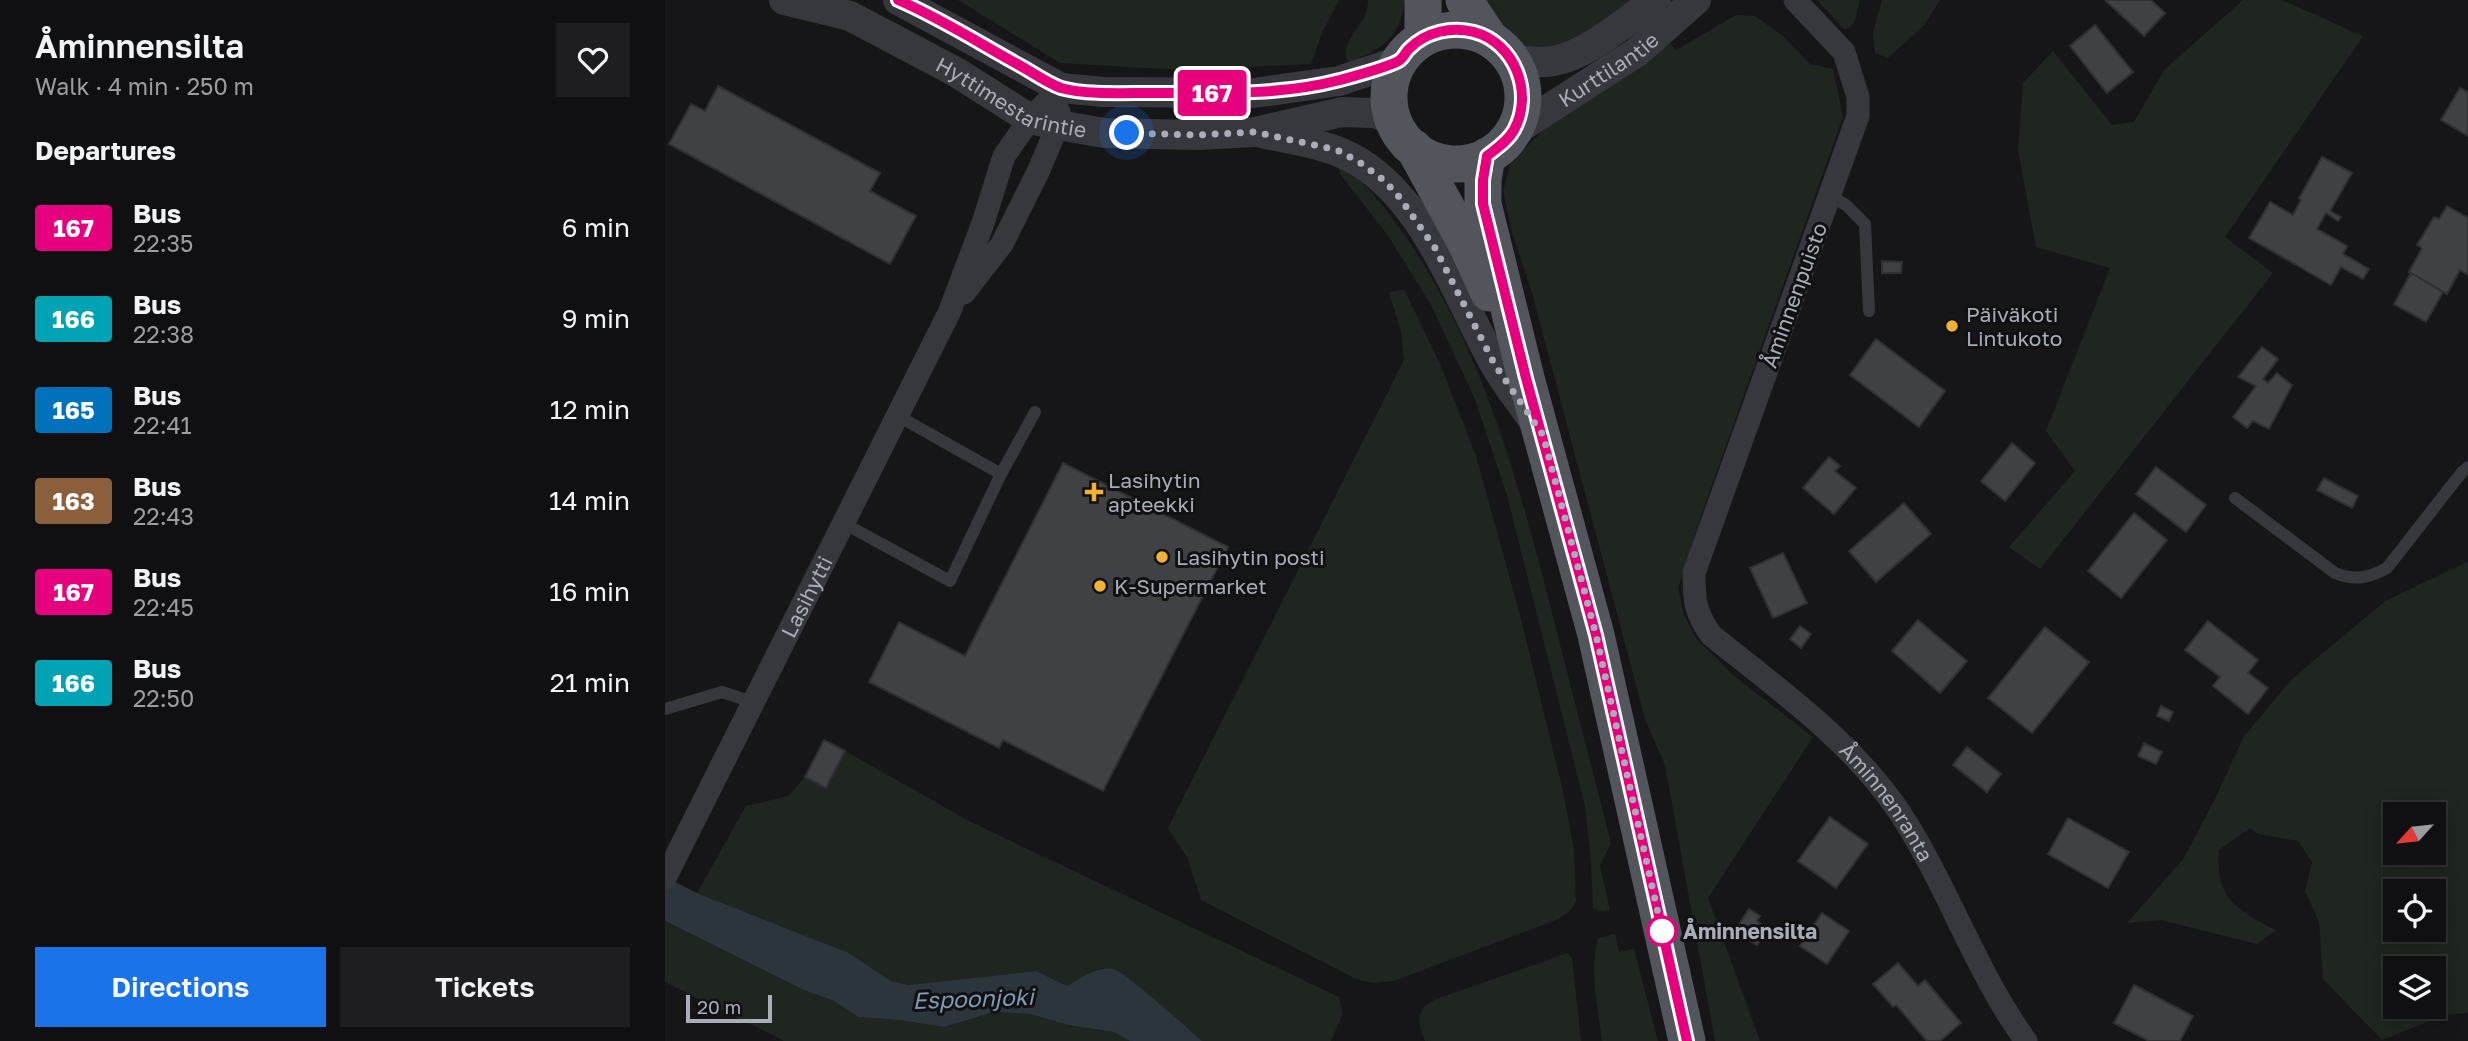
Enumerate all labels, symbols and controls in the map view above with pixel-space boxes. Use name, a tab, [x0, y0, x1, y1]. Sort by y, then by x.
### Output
button: heart	[556, 23, 630, 97]
text: Åminnensilta	[35, 26, 244, 65]
street label: Kurttilantie	[1553, 26, 1664, 112]
street label: Hyttimestarintie	[932, 51, 1089, 143]
line badge: 167	[1172, 70, 1252, 116]
text: Walk · 4 min · 250 m	[35, 72, 254, 100]
text: 167	[1192, 78, 1232, 107]
your location	[1109, 115, 1144, 150]
text: Departures	[35, 135, 176, 166]
text: Bus	[133, 198, 181, 229]
text: 6 min	[562, 212, 630, 243]
text: 167	[53, 213, 94, 242]
street label: Åminnenpuisto	[1756, 219, 1832, 371]
text: 22:35	[133, 229, 193, 257]
text: Bus	[133, 289, 181, 320]
place label: Päiväkoti Lintukoto	[1966, 301, 2062, 351]
text: 9 min	[562, 303, 630, 334]
text: 166	[52, 304, 95, 333]
marker: Päiväkoti Lintukoto	[1944, 318, 1960, 334]
text: 22:38	[133, 320, 194, 348]
text: Bus	[133, 380, 181, 411]
text: 12 min	[550, 394, 630, 425]
text: 165	[52, 395, 95, 424]
text: 22:41	[133, 411, 192, 439]
place label: Lasihytin apteekki	[1108, 467, 1201, 517]
text: Bus	[133, 471, 181, 502]
marker: Lasihytin apteekki	[1086, 484, 1102, 500]
text: 14 min	[549, 485, 630, 516]
text: 163	[52, 486, 95, 515]
text: 22:43	[133, 502, 194, 530]
place label: Lasihytin posti	[1176, 544, 1325, 570]
marker: Lasihytin posti	[1154, 549, 1170, 565]
street label: Lasihytti	[775, 551, 838, 642]
text: Bus	[133, 562, 181, 593]
place label: K-Supermarket	[1114, 573, 1267, 599]
text: 16 min	[549, 576, 630, 607]
text: 167	[53, 577, 94, 606]
marker: K-Supermarket	[1092, 578, 1108, 594]
text: 22:45	[133, 593, 194, 621]
text: Bus	[133, 653, 181, 684]
text: 21 min	[550, 667, 630, 698]
text: 166	[52, 668, 95, 697]
text: 22:50	[133, 684, 194, 712]
street label: Åminnenranta	[1834, 737, 1939, 866]
north arrow	[2383, 802, 2447, 864]
map controls	[2383, 802, 2446, 1019]
button: locate	[2383, 879, 2446, 942]
marker: Åminnensilta	[1647, 916, 1677, 946]
place label: Åminnensilta	[1683, 918, 1817, 944]
button: Directions	[35, 947, 326, 1027]
button: Tickets	[340, 947, 630, 1027]
button: layers	[2383, 956, 2446, 1019]
water label: Espoonjoki	[912, 982, 1037, 1014]
scale bar	[686, 992, 772, 1024]
text: 20 m	[697, 995, 741, 1018]

